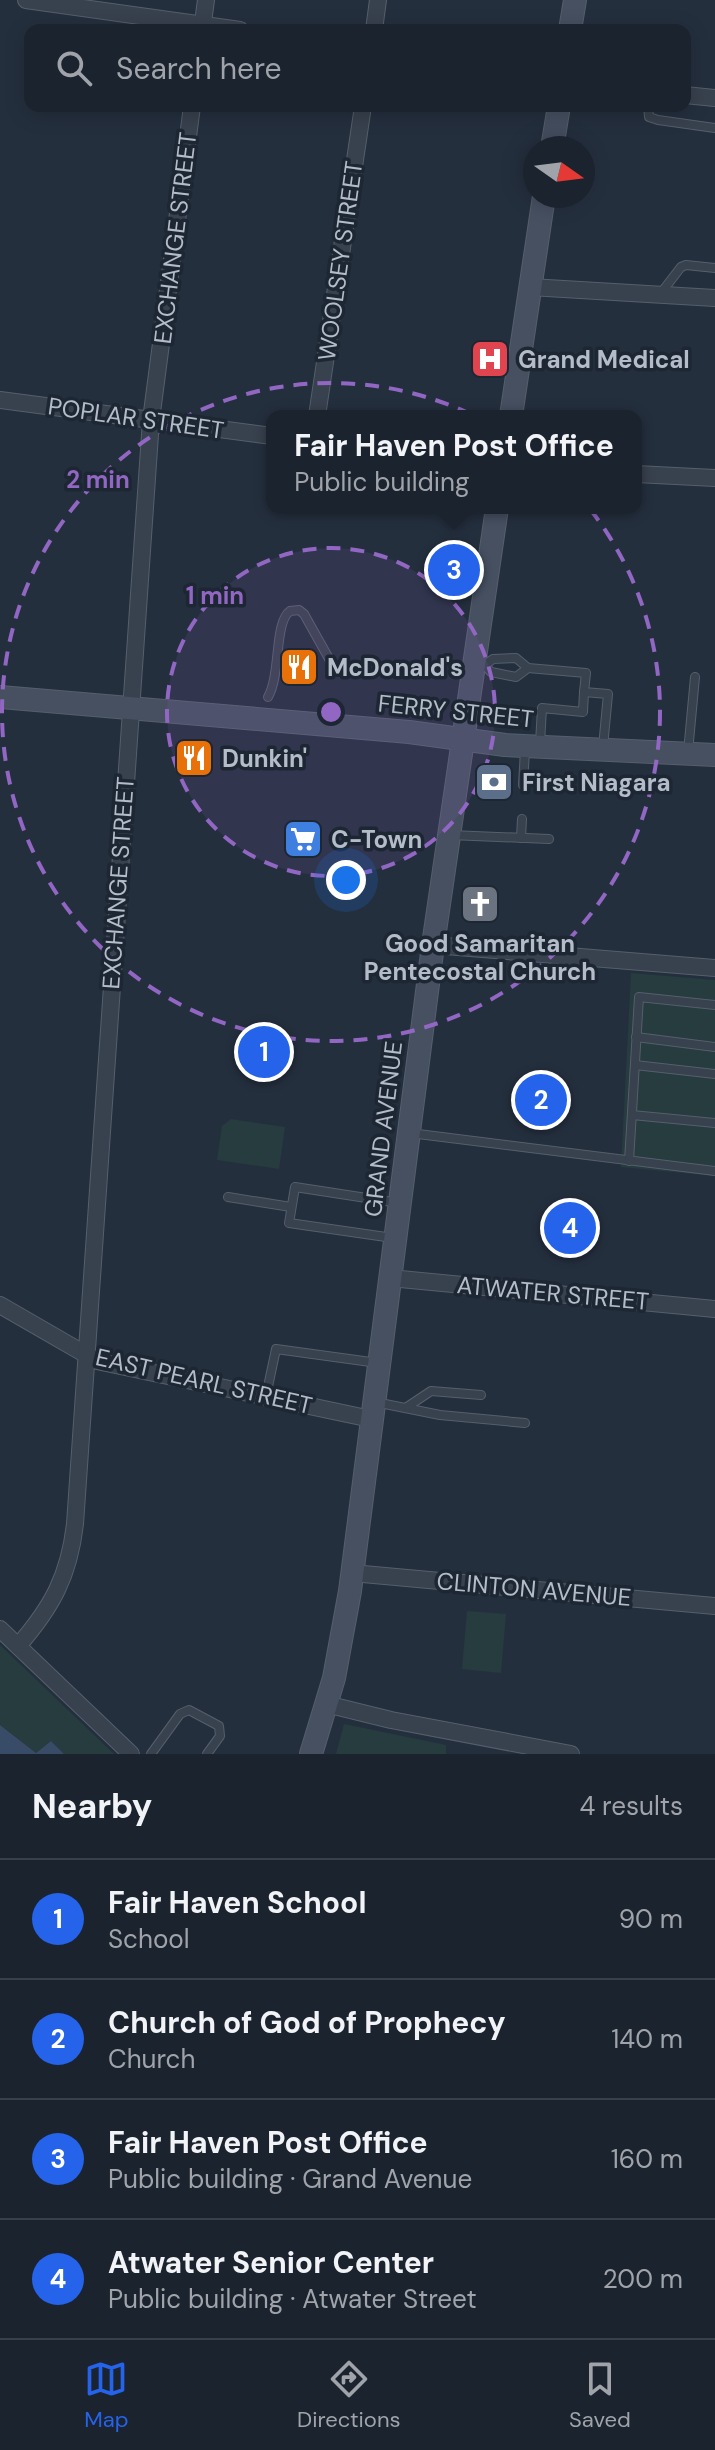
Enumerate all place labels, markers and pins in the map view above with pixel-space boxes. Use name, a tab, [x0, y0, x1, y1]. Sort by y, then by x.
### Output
hospital icon: Grand Medical	[469, 338, 511, 380]
place label: Grand Medical	[518, 344, 690, 375]
pin: 3	[428, 540, 480, 600]
restaurant icon: McDonald's	[278, 646, 320, 688]
place label: McDonald's	[327, 652, 463, 683]
centre of rings	[317, 698, 345, 726]
restaurant icon: Dunkin'	[173, 737, 215, 779]
place label: Dunkin'	[222, 743, 307, 774]
bank icon: First Niagara	[473, 761, 515, 803]
place label: First Niagara	[522, 767, 671, 798]
supermarket icon: C-Town	[282, 818, 324, 860]
place label: C-Town	[331, 824, 422, 855]
church icon: Good Samaritan Pentecostal Church	[459, 883, 501, 925]
place label: Good Samaritan Pentecostal Church	[364, 928, 596, 987]
pin: 1	[238, 1022, 290, 1082]
pin: 2	[515, 1070, 567, 1130]
pin: 4	[544, 1198, 596, 1258]

